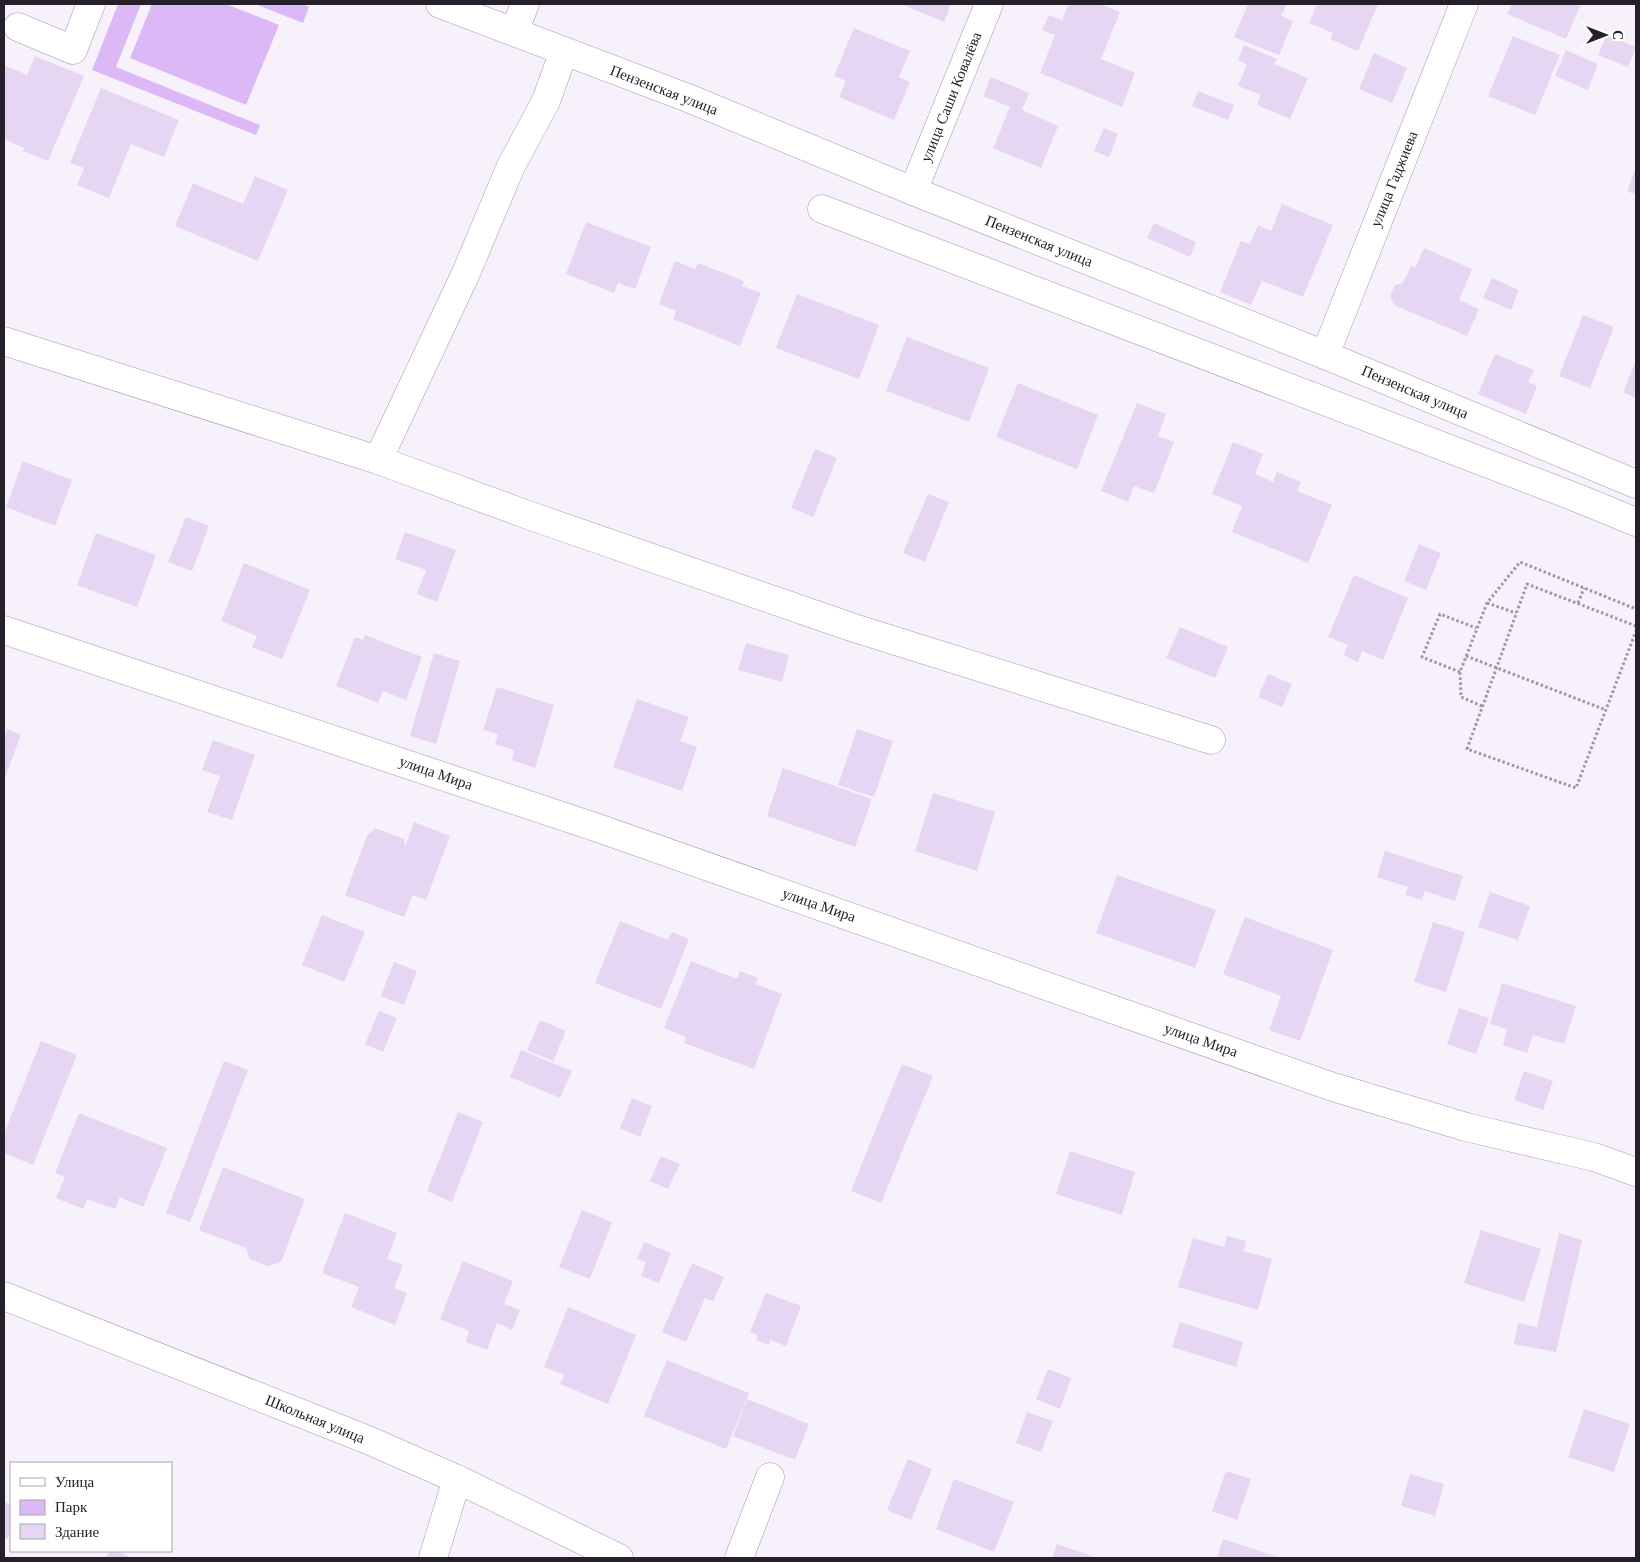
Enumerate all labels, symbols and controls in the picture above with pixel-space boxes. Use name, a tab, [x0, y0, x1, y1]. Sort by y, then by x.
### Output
north arrow	[1580, 10, 1630, 60]
street label: улица Саши Ковалёва	[918, 29, 985, 164]
text: С	[1610, 30, 1625, 40]
street label: Пензенская улица	[608, 62, 720, 118]
street label: улица Гаджиева	[1367, 128, 1421, 229]
street label: Пензенская улица	[983, 212, 1095, 270]
street label: Пензенская улица	[1359, 362, 1471, 422]
street label: улица Мира	[397, 753, 475, 793]
street label: улица Мира	[780, 885, 858, 925]
street label: улица Мира	[1162, 1020, 1240, 1060]
street label: Школьная улица	[263, 1392, 367, 1446]
legend	[10, 1462, 172, 1552]
text: Улица	[55, 1474, 94, 1490]
text: Парк	[55, 1499, 88, 1515]
text: Здание	[55, 1524, 99, 1540]

